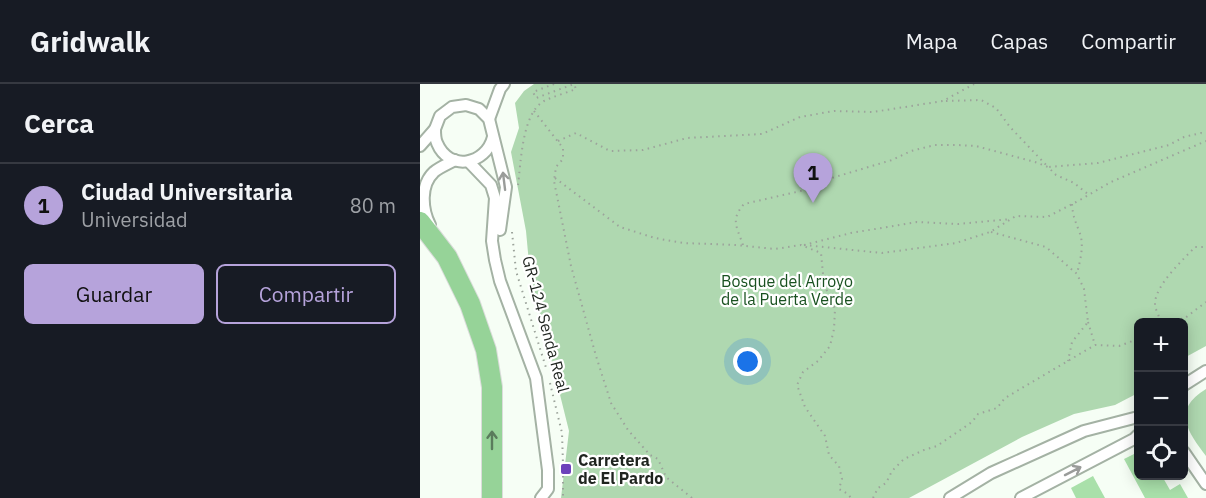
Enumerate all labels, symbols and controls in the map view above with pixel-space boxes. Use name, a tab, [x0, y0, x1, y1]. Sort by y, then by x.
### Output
text: Gridwalk	[30, 23, 150, 60]
text: Mapa	[906, 27, 957, 55]
text: Capas	[990, 27, 1048, 55]
text: Compartir	[1081, 27, 1176, 55]
text: Cerca	[24, 106, 94, 140]
pin: 1	[794, 154, 832, 203]
one-way arrow	[498, 172, 509, 191]
text: Ciudad Universitaria	[81, 177, 293, 206]
text: 1	[38, 192, 50, 219]
text: 80 m	[350, 192, 396, 219]
text: Universidad	[81, 206, 188, 233]
street label: GR-124 Senda Real	[518, 254, 574, 394]
button: Guardar	[24, 264, 204, 324]
button: Compartir	[216, 264, 396, 324]
park label: Bosque del Arroyo de la Puerta Verde	[721, 271, 853, 309]
map controls	[1134, 318, 1188, 480]
button: +	[1134, 318, 1188, 372]
your location	[733, 347, 762, 376]
button: −	[1134, 372, 1188, 426]
button: locate	[1134, 426, 1188, 480]
one-way arrow	[486, 430, 498, 450]
place label: Carretera de El Pardo	[578, 450, 663, 488]
marker: Carretera de El Pardo	[559, 462, 573, 476]
one-way arrow	[1064, 465, 1081, 477]

